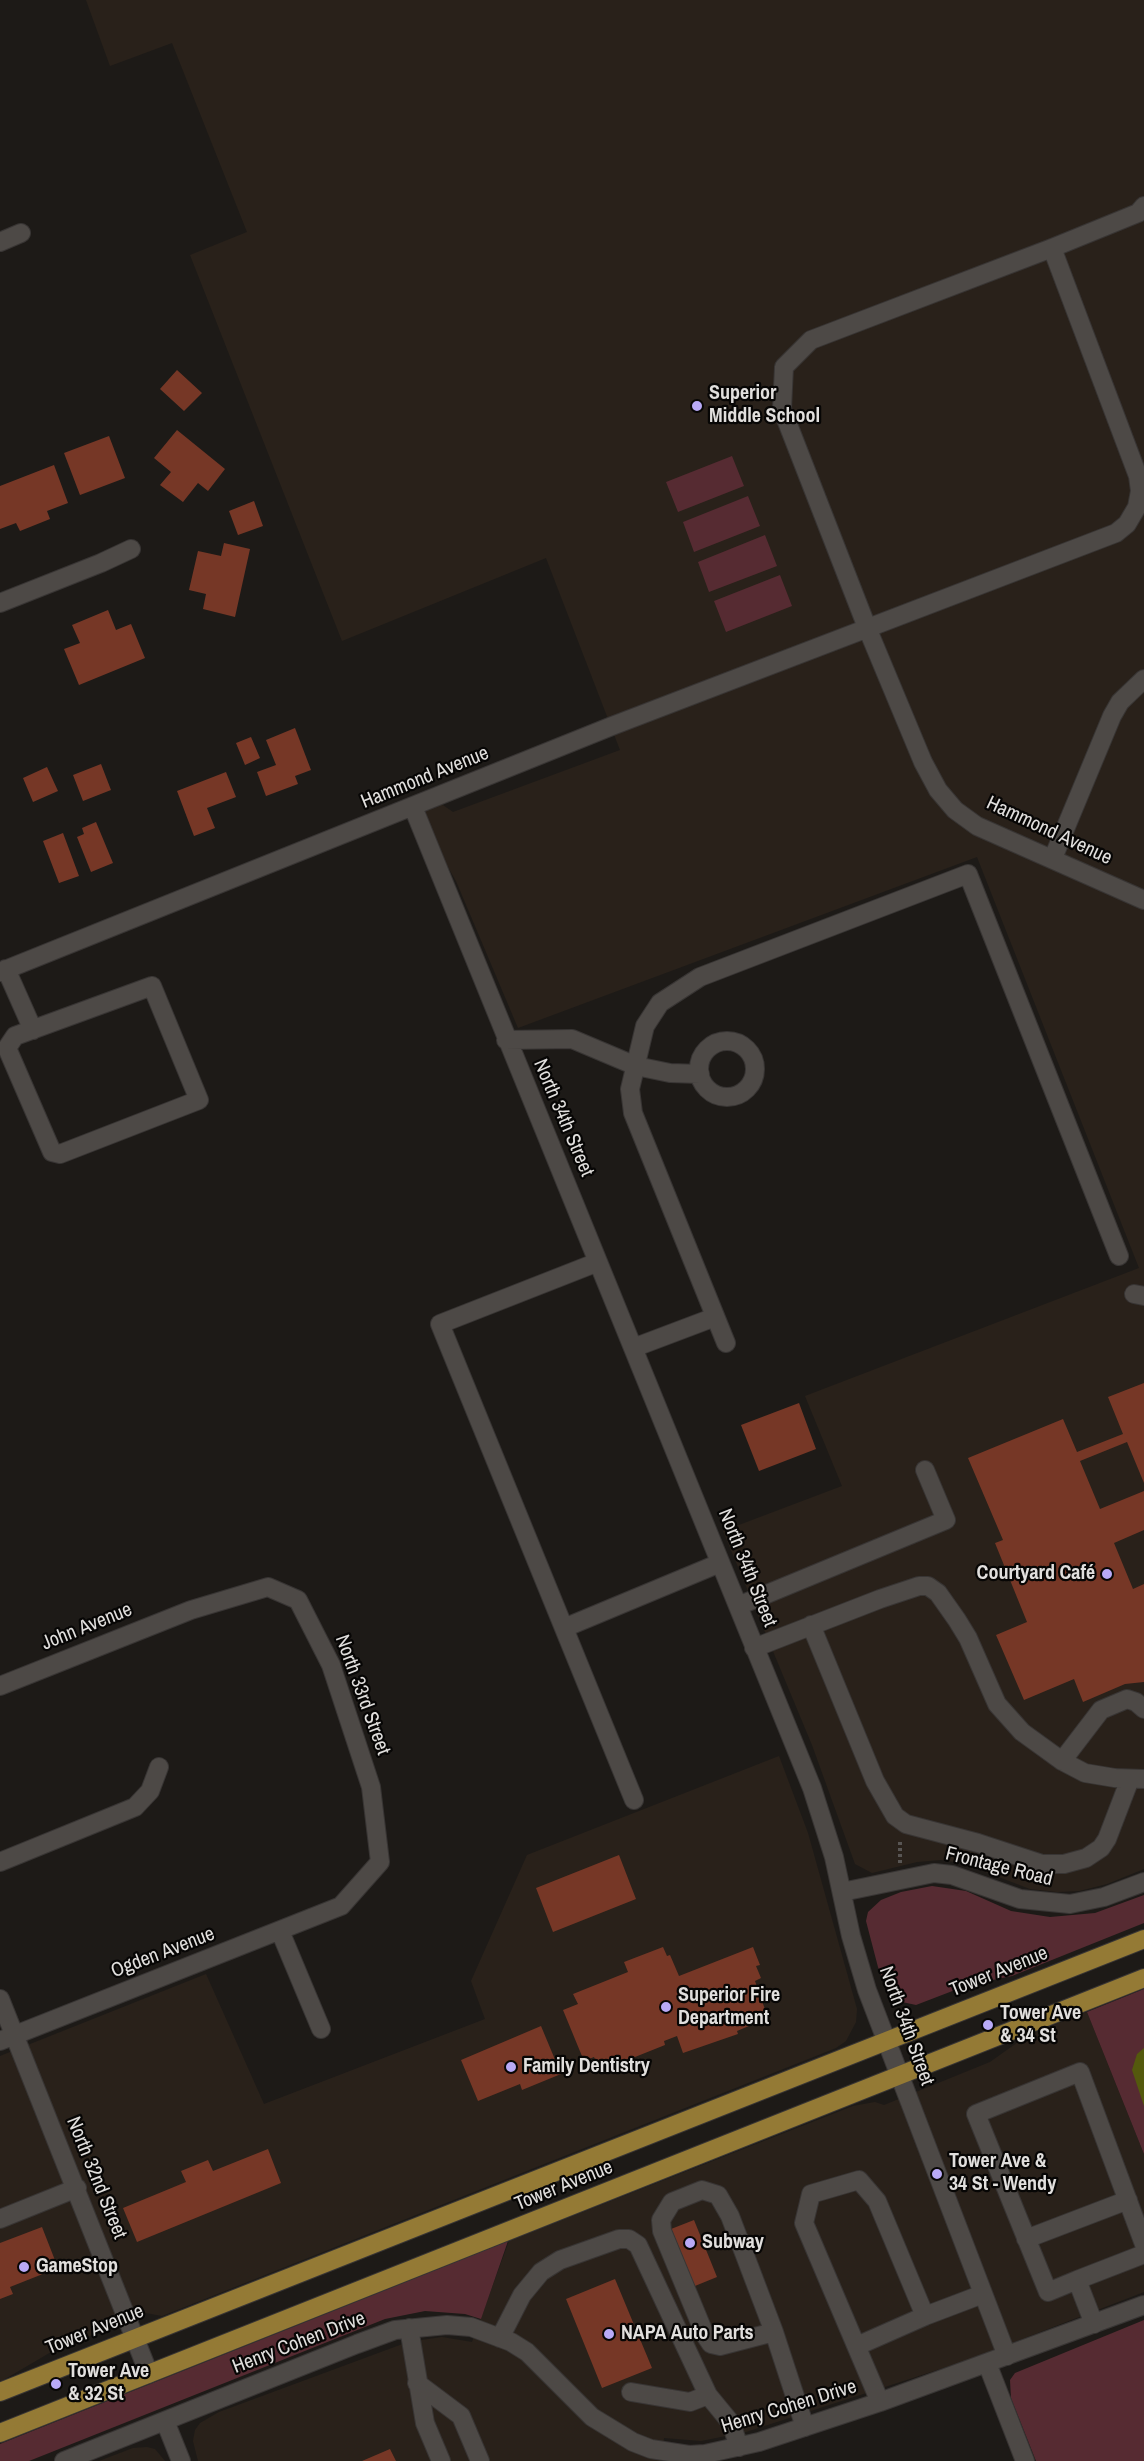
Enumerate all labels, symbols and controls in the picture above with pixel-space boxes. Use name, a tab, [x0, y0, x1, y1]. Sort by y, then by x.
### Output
place label: Superior Middle School	[709, 382, 820, 429]
marker: Superior Middle School	[690, 399, 704, 413]
street label: Hammond Avenue	[358, 741, 492, 815]
street label: Hammond Avenue	[983, 791, 1115, 871]
street label: North 34th Street	[528, 1056, 598, 1180]
street label: North 34th Street	[712, 1506, 782, 1630]
place label: Courtyard Café	[977, 1562, 1095, 1586]
marker: Courtyard Café	[1100, 1567, 1114, 1581]
street label: John Avenue	[38, 1598, 136, 1656]
street label: North 33rd Street	[329, 1632, 395, 1758]
street label: Frontage Road	[943, 1842, 1055, 1892]
street label: Ogden Avenue	[108, 1922, 218, 1984]
street label: Tower Avenue	[946, 1941, 1052, 2003]
street label: North 34th Street	[873, 1963, 939, 2089]
place label: Superior Fire Department	[678, 1984, 780, 2031]
marker: Superior Fire Department	[659, 2000, 673, 2014]
place label: Tower Ave & 34 St	[1000, 2002, 1081, 2049]
marker: Tower Ave & 34 St	[981, 2018, 995, 2032]
place label: Family Dentistry	[523, 2055, 650, 2079]
marker: Family Dentistry	[504, 2060, 518, 2074]
street label: North 32nd Street	[61, 2113, 131, 2243]
place label: Tower Ave & 34 St - Wendy	[949, 2150, 1056, 2197]
street label: Tower Avenue	[511, 2155, 617, 2217]
marker: Tower Ave & 34 St - Wendy	[930, 2167, 944, 2181]
place label: Subway	[702, 2231, 764, 2255]
marker: Subway	[683, 2236, 697, 2250]
place label: GameStop	[36, 2255, 118, 2279]
marker: GameStop	[17, 2260, 31, 2274]
street label: Tower Avenue	[42, 2299, 148, 2361]
street label: Henry Cohen Drive	[229, 2307, 369, 2379]
place label: NAPA Auto Parts	[621, 2322, 754, 2346]
marker: NAPA Auto Parts	[602, 2327, 616, 2341]
place label: Tower Ave & 32 St	[68, 2360, 149, 2407]
street label: Henry Cohen Drive	[718, 2375, 860, 2439]
marker: Tower Ave & 32 St	[49, 2377, 63, 2391]

